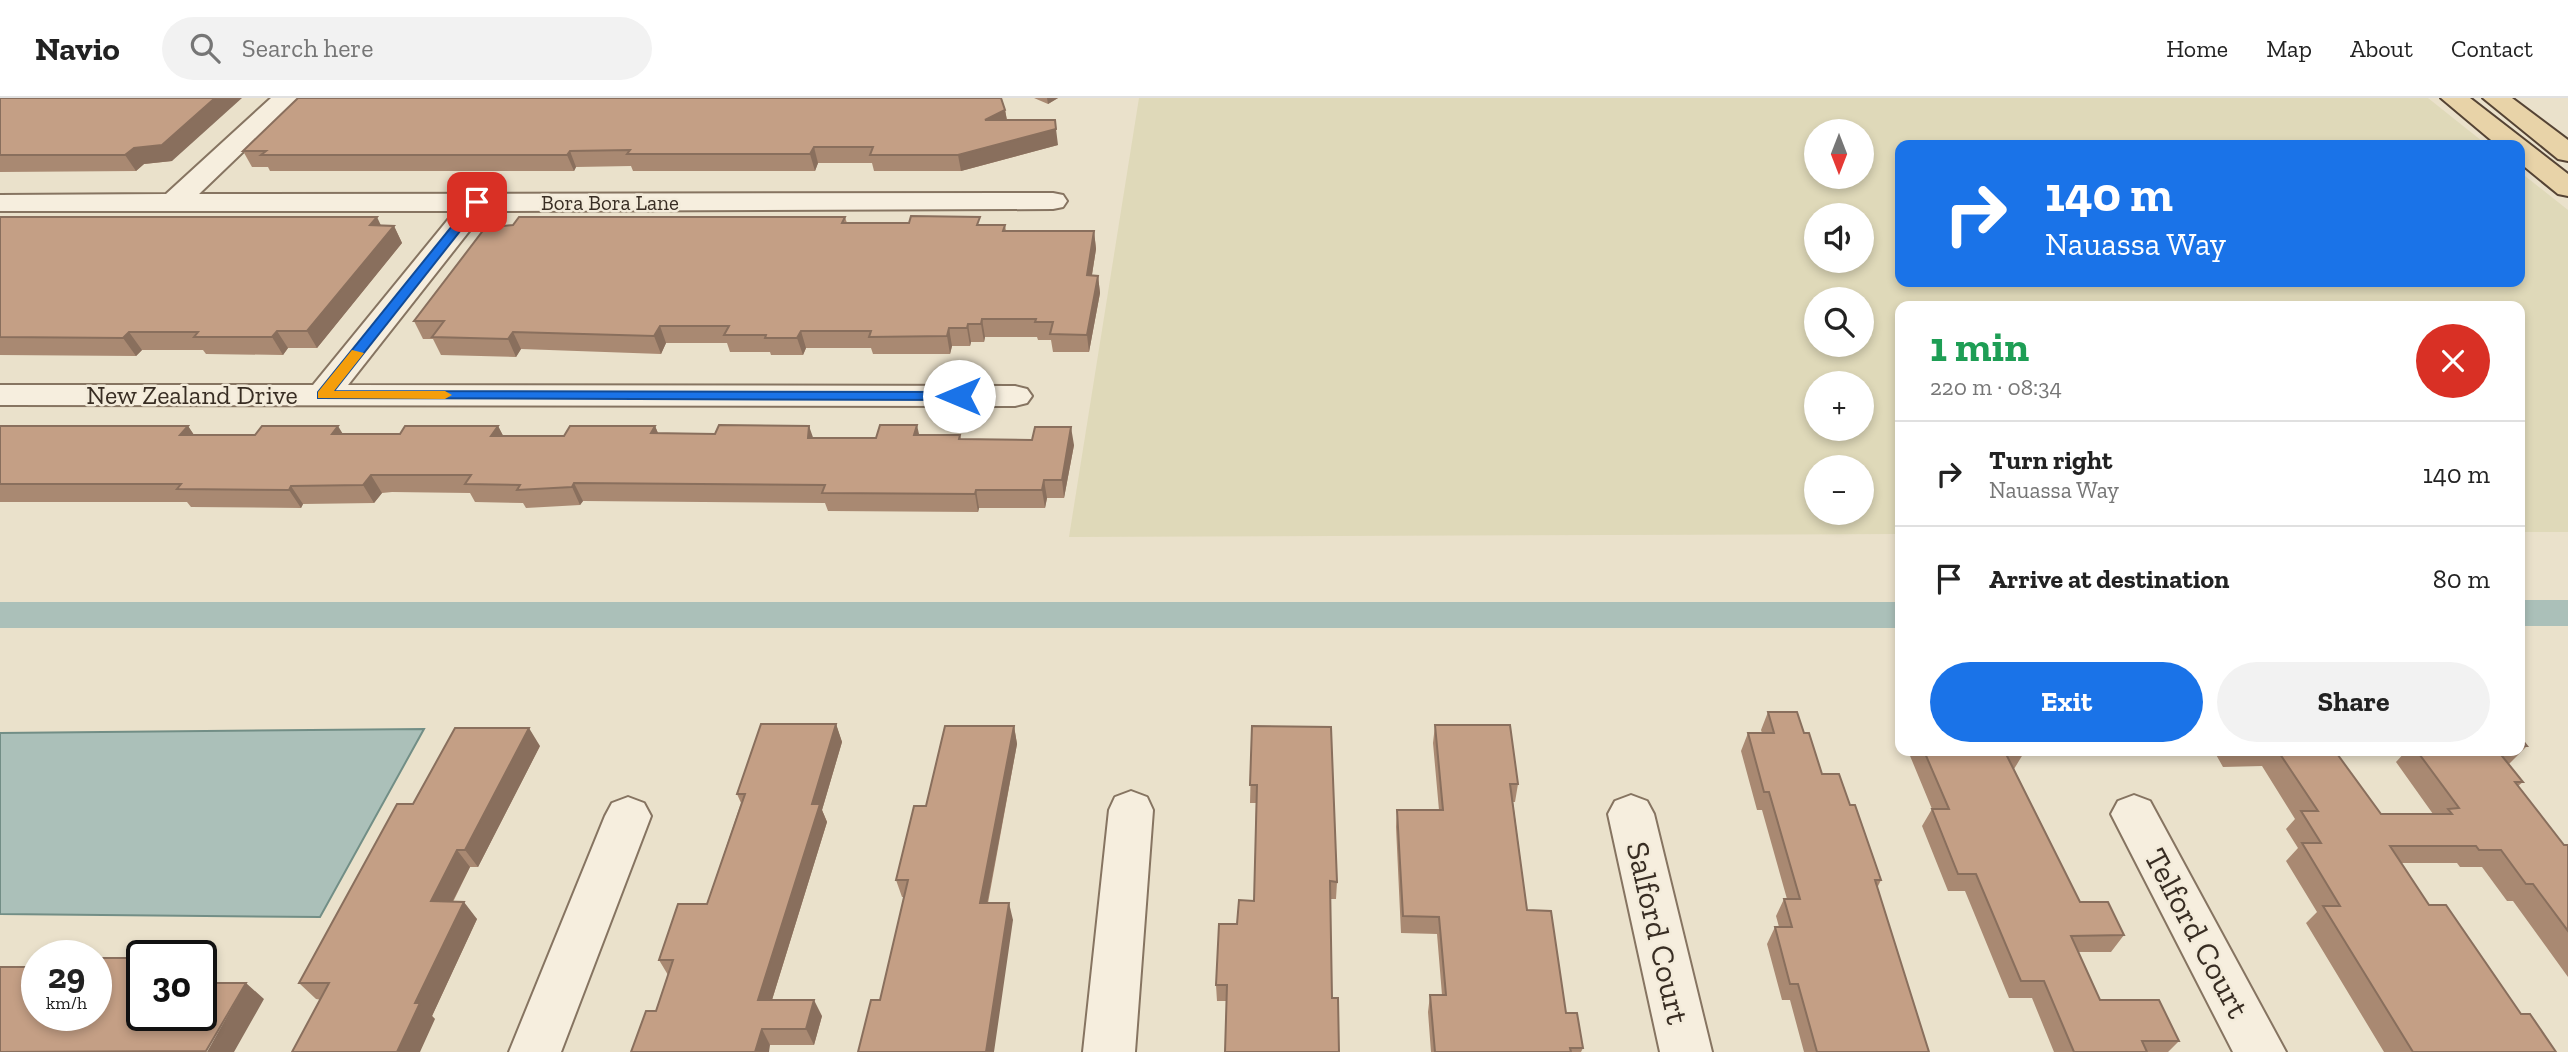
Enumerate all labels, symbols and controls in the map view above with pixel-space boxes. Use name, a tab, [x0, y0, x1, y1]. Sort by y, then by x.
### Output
search box	[162, 17, 652, 80]
text: Navio	[35, 29, 120, 68]
icon: search	[186, 29, 224, 67]
text: Search here	[242, 32, 374, 64]
text: Home	[2166, 34, 2228, 63]
text: Map	[2266, 34, 2312, 63]
text: About	[2350, 34, 2413, 63]
text: Contact	[2451, 34, 2533, 63]
north arrow	[1804, 119, 1874, 189]
map controls	[1804, 119, 1874, 525]
text: 140 m	[2045, 165, 2173, 224]
icon: right	[1930, 168, 2021, 259]
pin	[447, 172, 507, 232]
icon: arrive	[458, 183, 496, 221]
street label: Bora Bora Lane	[541, 190, 679, 215]
button: sound	[1804, 203, 1874, 273]
text: Nauassa Way	[2045, 225, 2226, 263]
button: search	[1804, 287, 1874, 357]
text: 1 min	[1930, 321, 2029, 372]
button: close	[2416, 324, 2490, 398]
position arrow	[922, 359, 996, 433]
button: +	[1804, 371, 1874, 441]
text: 220 m · 08:34	[1930, 373, 2062, 401]
street label: New Zealand Drive	[86, 379, 298, 411]
text: Turn right	[1989, 444, 2112, 476]
button: −	[1804, 455, 1874, 525]
icon: right	[1930, 455, 1968, 493]
text: 140 m	[2423, 458, 2490, 490]
text: Nauassa Way	[1989, 476, 2119, 504]
icon: arrive	[1930, 560, 1968, 598]
text: Arrive at destination	[1989, 563, 2229, 595]
text: 80 m	[2433, 563, 2490, 595]
button: Exit	[1930, 662, 2203, 742]
button: Share	[2217, 662, 2490, 742]
street label: Salford Court	[1619, 838, 1697, 1028]
street label: Telford Court	[2136, 842, 2258, 1024]
speed limit sign: 30	[126, 940, 217, 1031]
text: 29	[48, 955, 85, 997]
text: km/h	[46, 992, 87, 1014]

